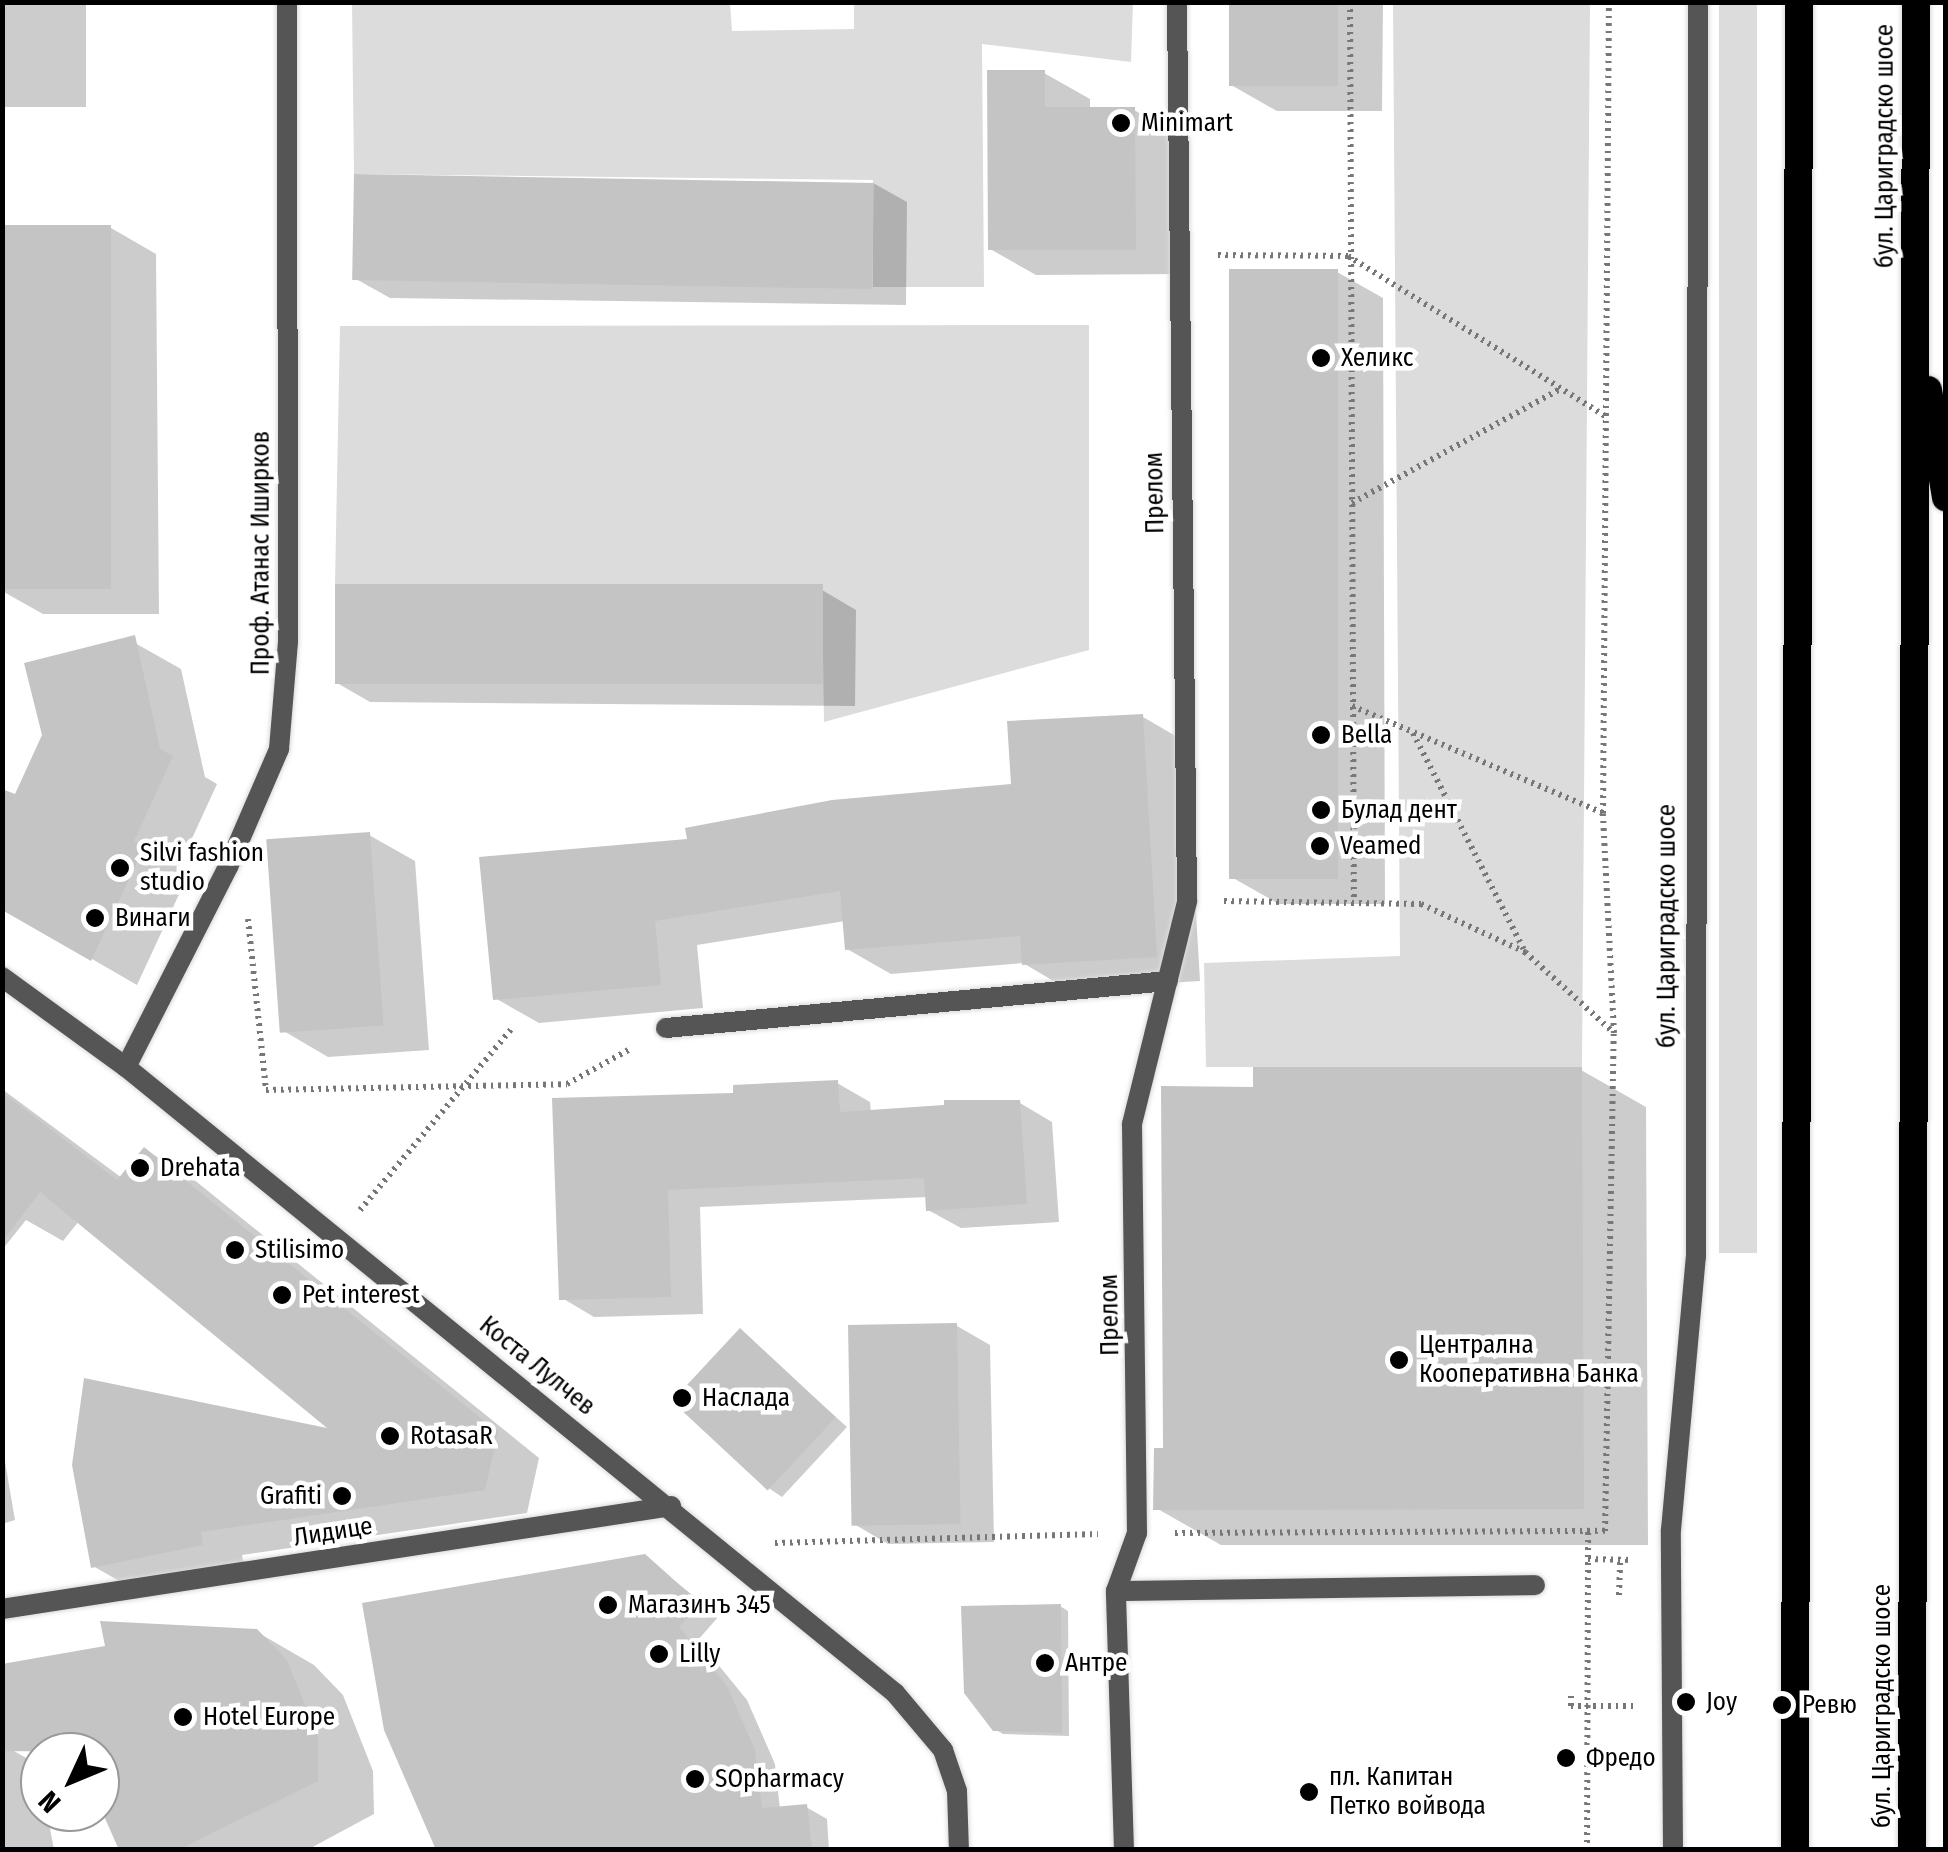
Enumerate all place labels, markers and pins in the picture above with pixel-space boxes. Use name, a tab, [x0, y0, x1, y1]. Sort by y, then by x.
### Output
place label: Minimart	[1141, 108, 1233, 138]
marker: Minimart	[1110, 112, 1132, 134]
place label: Хеликс	[1341, 343, 1413, 373]
marker: Хеликс	[1310, 347, 1332, 369]
place label: Bella	[1341, 720, 1392, 750]
marker: Bella	[1310, 724, 1332, 746]
place label: Булад дент	[1341, 795, 1457, 825]
marker: Булад дент	[1310, 799, 1332, 821]
place label: Veamed	[1340, 831, 1421, 861]
marker: Veamed	[1309, 835, 1331, 857]
place label: Silvi fashion studio	[140, 839, 264, 898]
marker: Silvi fashion studio	[109, 857, 131, 879]
place label: Винаги	[115, 903, 191, 933]
marker: Винаги	[84, 907, 106, 929]
place label: Drehata	[160, 1153, 241, 1183]
marker: Drehata	[129, 1157, 151, 1179]
place label: Stilisimo	[255, 1235, 344, 1265]
marker: Stilisimo	[224, 1239, 246, 1261]
place label: Pet interest	[302, 1280, 420, 1310]
marker: Pet interest	[271, 1284, 293, 1306]
place label: Централна Кооперативна Банка	[1419, 1331, 1639, 1390]
marker: Централна Кооперативна Банка	[1388, 1349, 1410, 1371]
place label: Наслада	[702, 1383, 790, 1413]
marker: Наслада	[671, 1387, 693, 1409]
place label: RotasaR	[410, 1421, 493, 1451]
marker: RotasaR	[379, 1425, 401, 1447]
place label: Grafiti	[260, 1481, 322, 1511]
marker: Grafiti	[331, 1485, 353, 1507]
place label: Магазинъ 345	[628, 1590, 771, 1620]
marker: Магазинъ 345	[597, 1594, 619, 1616]
place label: Lilly	[679, 1639, 720, 1669]
marker: Lilly	[648, 1643, 670, 1665]
place label: Антре	[1065, 1648, 1127, 1678]
marker: Антре	[1034, 1652, 1056, 1674]
place label: Joy	[1706, 1687, 1737, 1717]
place label: Ревю	[1802, 1690, 1857, 1720]
marker: Joy	[1675, 1691, 1697, 1713]
marker: Ревю	[1771, 1694, 1793, 1716]
place label: Hotel Europe	[203, 1702, 335, 1732]
marker: Hotel Europe	[172, 1706, 194, 1728]
place label: Фредо	[1586, 1743, 1656, 1773]
marker: Фредо	[1555, 1747, 1577, 1769]
place label: пл. Капитан Петко войвода	[1329, 1763, 1486, 1822]
place label: SOpharmacy	[715, 1764, 844, 1794]
marker: SOpharmacy	[684, 1768, 706, 1790]
marker: пл. Капитан Петко войвода	[1298, 1781, 1320, 1803]

